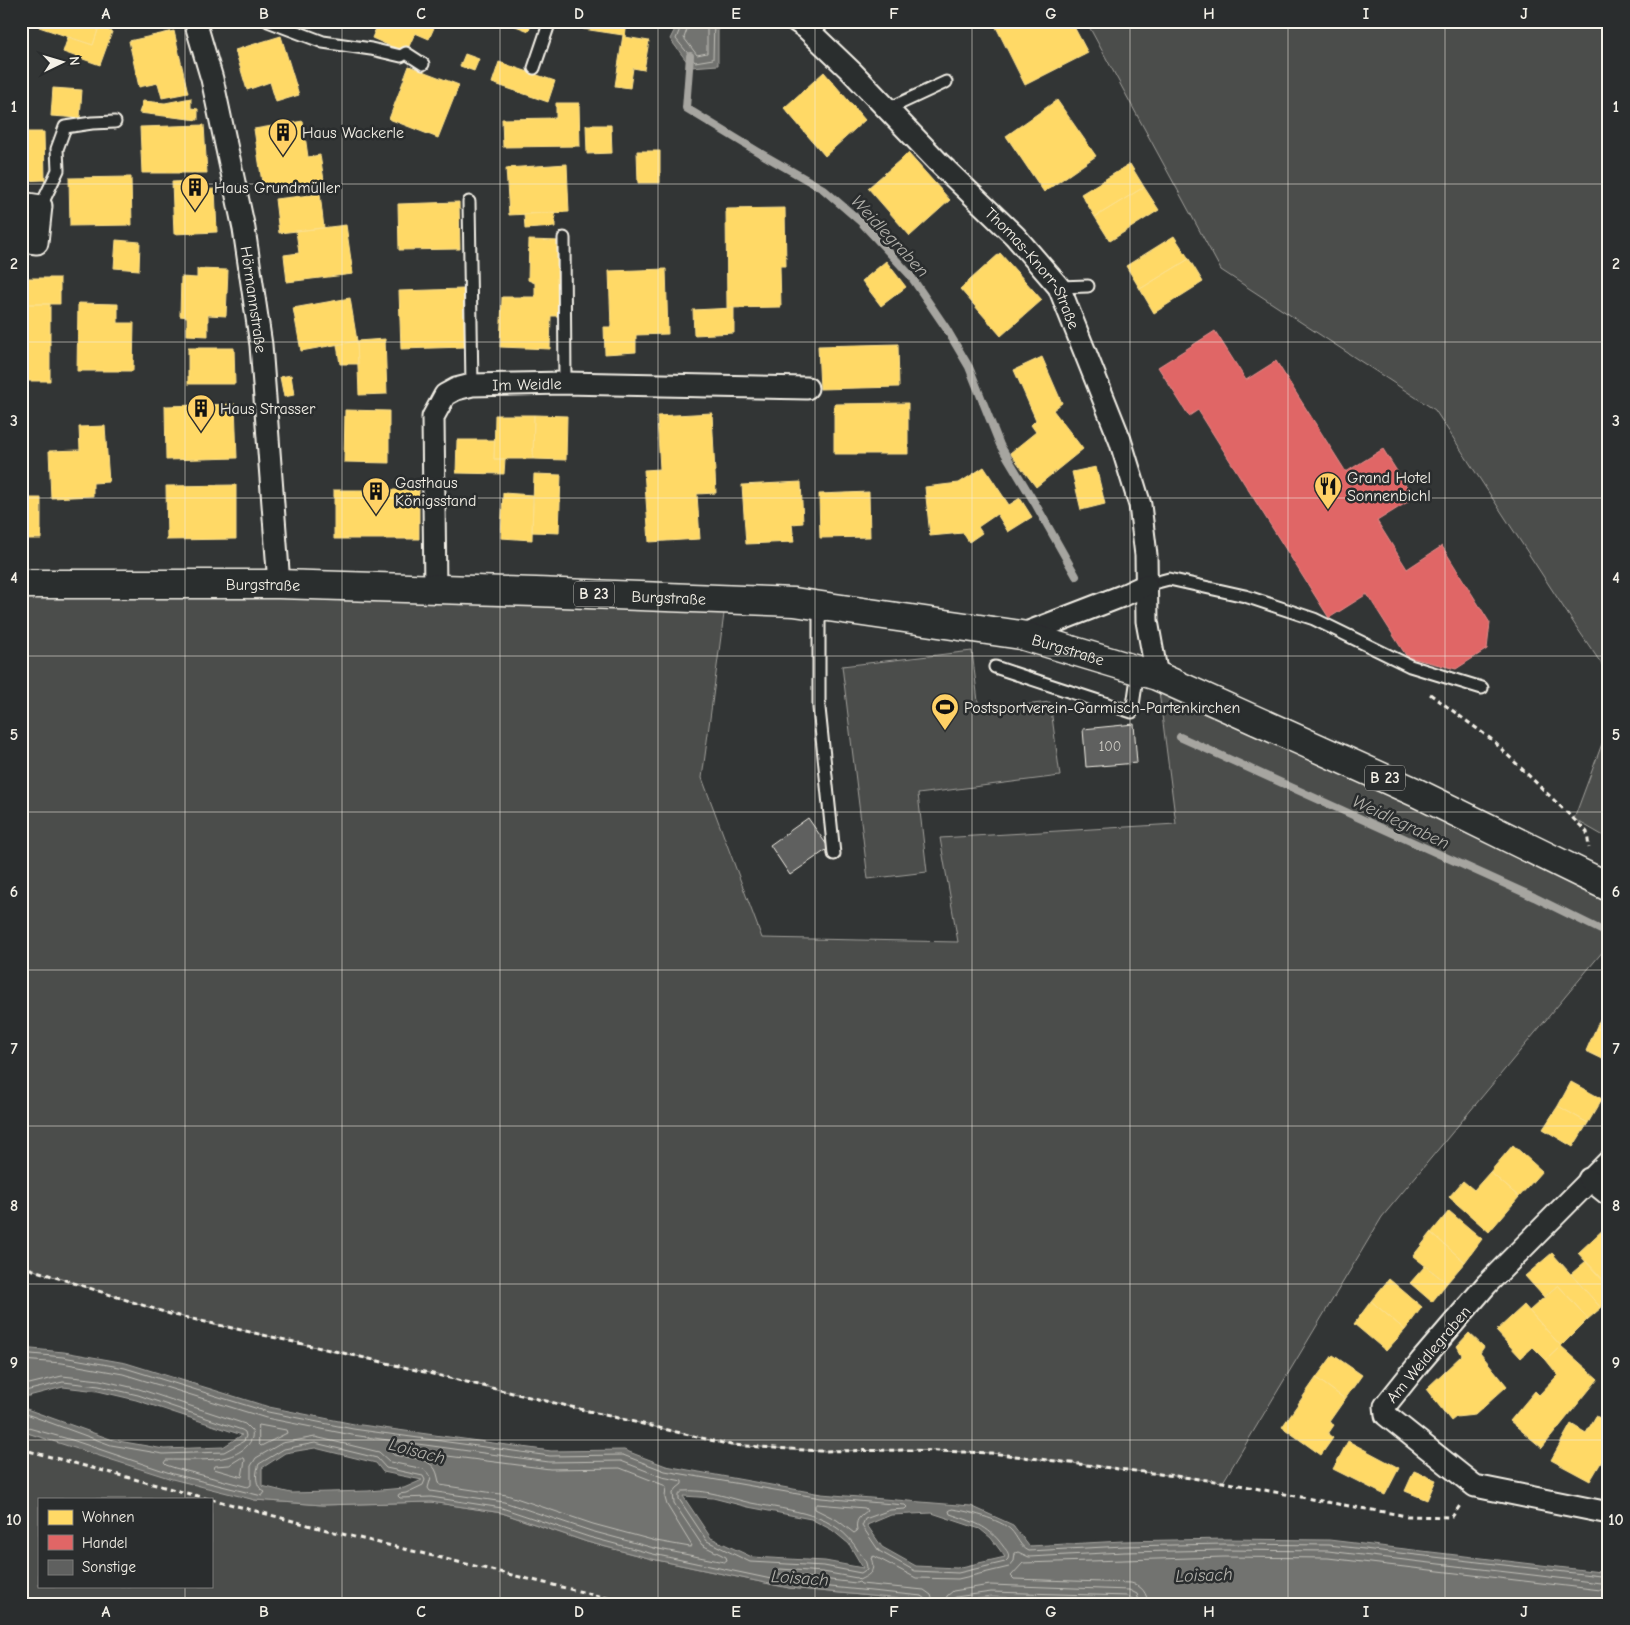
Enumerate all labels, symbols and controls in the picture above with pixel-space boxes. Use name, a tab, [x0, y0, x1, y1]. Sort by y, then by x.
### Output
text: A	[102, 5, 111, 23]
text: B	[259, 5, 269, 23]
text: C	[416, 5, 426, 23]
text: D	[574, 5, 584, 23]
text: E	[731, 5, 741, 23]
text: F	[889, 5, 899, 23]
text: G	[1045, 5, 1057, 23]
text: H	[1203, 5, 1215, 23]
text: I	[1363, 5, 1369, 23]
text: J	[1520, 5, 1528, 23]
north arrow	[38, 38, 88, 88]
text: N	[66, 56, 83, 66]
text: 1	[11, 98, 17, 116]
text: 1	[1613, 98, 1619, 116]
building icon: Haus Wackerle	[268, 117, 298, 156]
place label: Haus Wackerle	[302, 124, 404, 142]
building icon: Haus Grundmüller	[180, 172, 210, 211]
place label: Haus Grundmüller	[214, 179, 341, 197]
water label: Weidlegraben	[846, 191, 933, 282]
street label: Thomas-Knorr-Straße	[981, 204, 1083, 332]
street label: Hörmannstraße	[237, 245, 270, 353]
text: 2	[10, 255, 18, 273]
text: 2	[1612, 255, 1620, 273]
street label: Im Weidle	[492, 375, 562, 395]
building icon: Haus Strasser	[186, 393, 216, 432]
place label: Haus Strasser	[220, 400, 316, 418]
text: 3	[10, 412, 18, 430]
text: 3	[1612, 412, 1620, 430]
place label: Grand Hotel Sonnenbichl	[1347, 469, 1431, 505]
restaurant icon: Grand Hotel Sonnenbichl	[1313, 471, 1343, 510]
place label: Gasthaus Königsstand	[395, 474, 476, 510]
building icon: Gasthaus Königsstand	[361, 476, 391, 515]
text: 4	[10, 569, 18, 587]
text: 4	[1612, 569, 1620, 587]
street label: Burgstraße	[226, 576, 300, 595]
road number: B 23	[574, 582, 614, 606]
street label: Burgstraße	[631, 588, 706, 609]
street label: Burgstraße	[1030, 631, 1106, 670]
sports icon: Postsportverein-Garmisch-Partenkirchen	[930, 692, 960, 731]
place label: Postsportverein-Garmisch-Partenkirchen	[964, 699, 1240, 717]
text: 5	[10, 726, 18, 744]
text: 5	[1612, 726, 1620, 744]
house number: 100	[1099, 738, 1121, 755]
road number: B 23	[1365, 766, 1405, 790]
water label: Weidlegraben	[1349, 791, 1453, 854]
text: 6	[10, 883, 18, 901]
text: 6	[1612, 883, 1620, 901]
text: 7	[10, 1040, 18, 1058]
text: 7	[1612, 1040, 1620, 1058]
text: 8	[10, 1197, 18, 1215]
text: 8	[1612, 1197, 1620, 1215]
street label: Am Weidlegraben	[1383, 1303, 1474, 1407]
text: 9	[10, 1354, 18, 1372]
text: 9	[1612, 1354, 1620, 1372]
water label: Loisach	[386, 1434, 447, 1469]
legend	[38, 1498, 212, 1588]
text: Wohnen	[82, 1508, 135, 1526]
text: 10	[6, 1511, 22, 1529]
text: 10	[1608, 1511, 1624, 1529]
text: Handel	[82, 1534, 128, 1552]
text: Sonstige	[82, 1558, 136, 1576]
water label: Loisach	[1175, 1564, 1233, 1587]
water label: Loisach	[771, 1566, 829, 1591]
text: A	[102, 1603, 111, 1621]
text: B	[259, 1603, 269, 1621]
text: C	[416, 1603, 426, 1621]
text: D	[574, 1603, 584, 1621]
text: E	[731, 1603, 741, 1621]
text: F	[889, 1603, 899, 1621]
text: G	[1045, 1603, 1057, 1621]
text: H	[1203, 1603, 1215, 1621]
text: I	[1363, 1603, 1369, 1621]
text: J	[1520, 1603, 1528, 1621]

